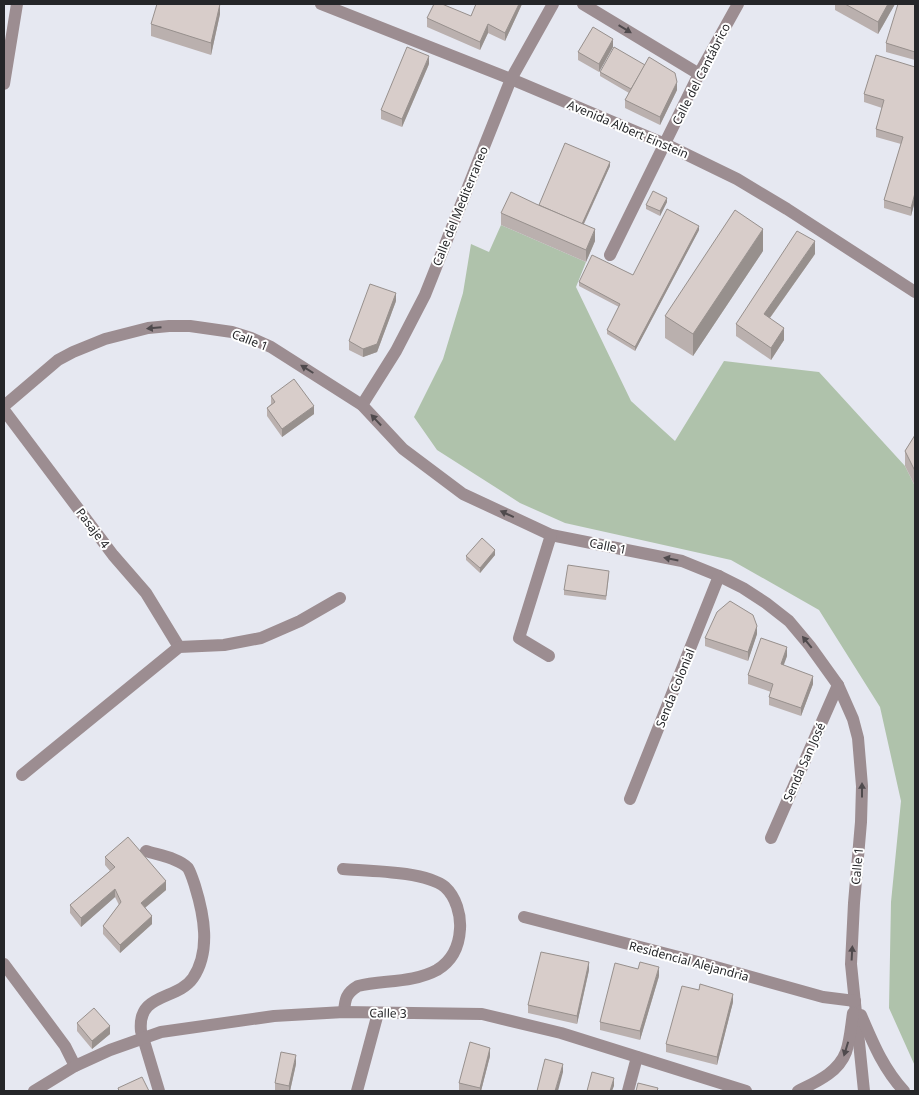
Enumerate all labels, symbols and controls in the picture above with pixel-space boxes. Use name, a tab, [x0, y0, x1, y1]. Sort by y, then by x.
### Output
street label: Calle del Cantábrico	[668, 20, 734, 128]
one-way arrow	[618, 25, 631, 34]
street label: Avenida Albert Einstein	[565, 96, 691, 162]
street label: Calle del Mediterraneo	[428, 144, 492, 268]
one-way arrow	[146, 324, 162, 332]
street label: Calle 1	[230, 325, 270, 355]
one-way arrow	[300, 364, 314, 374]
one-way arrow	[370, 415, 382, 427]
street label: Pasaje 4	[72, 504, 114, 552]
one-way arrow	[500, 510, 514, 518]
street label: Calle 1	[588, 534, 628, 558]
one-way arrow	[662, 554, 678, 562]
one-way arrow	[801, 636, 812, 649]
street label: Senda Colonial	[651, 646, 699, 730]
street label: Senda San José	[779, 720, 829, 804]
one-way arrow	[858, 782, 866, 798]
street label: Calle 1	[847, 847, 867, 885]
street label: Residencial Alejandria	[627, 937, 751, 985]
one-way arrow	[848, 944, 856, 960]
street label: Calle 3	[369, 1004, 407, 1022]
one-way arrow	[841, 1041, 849, 1056]

